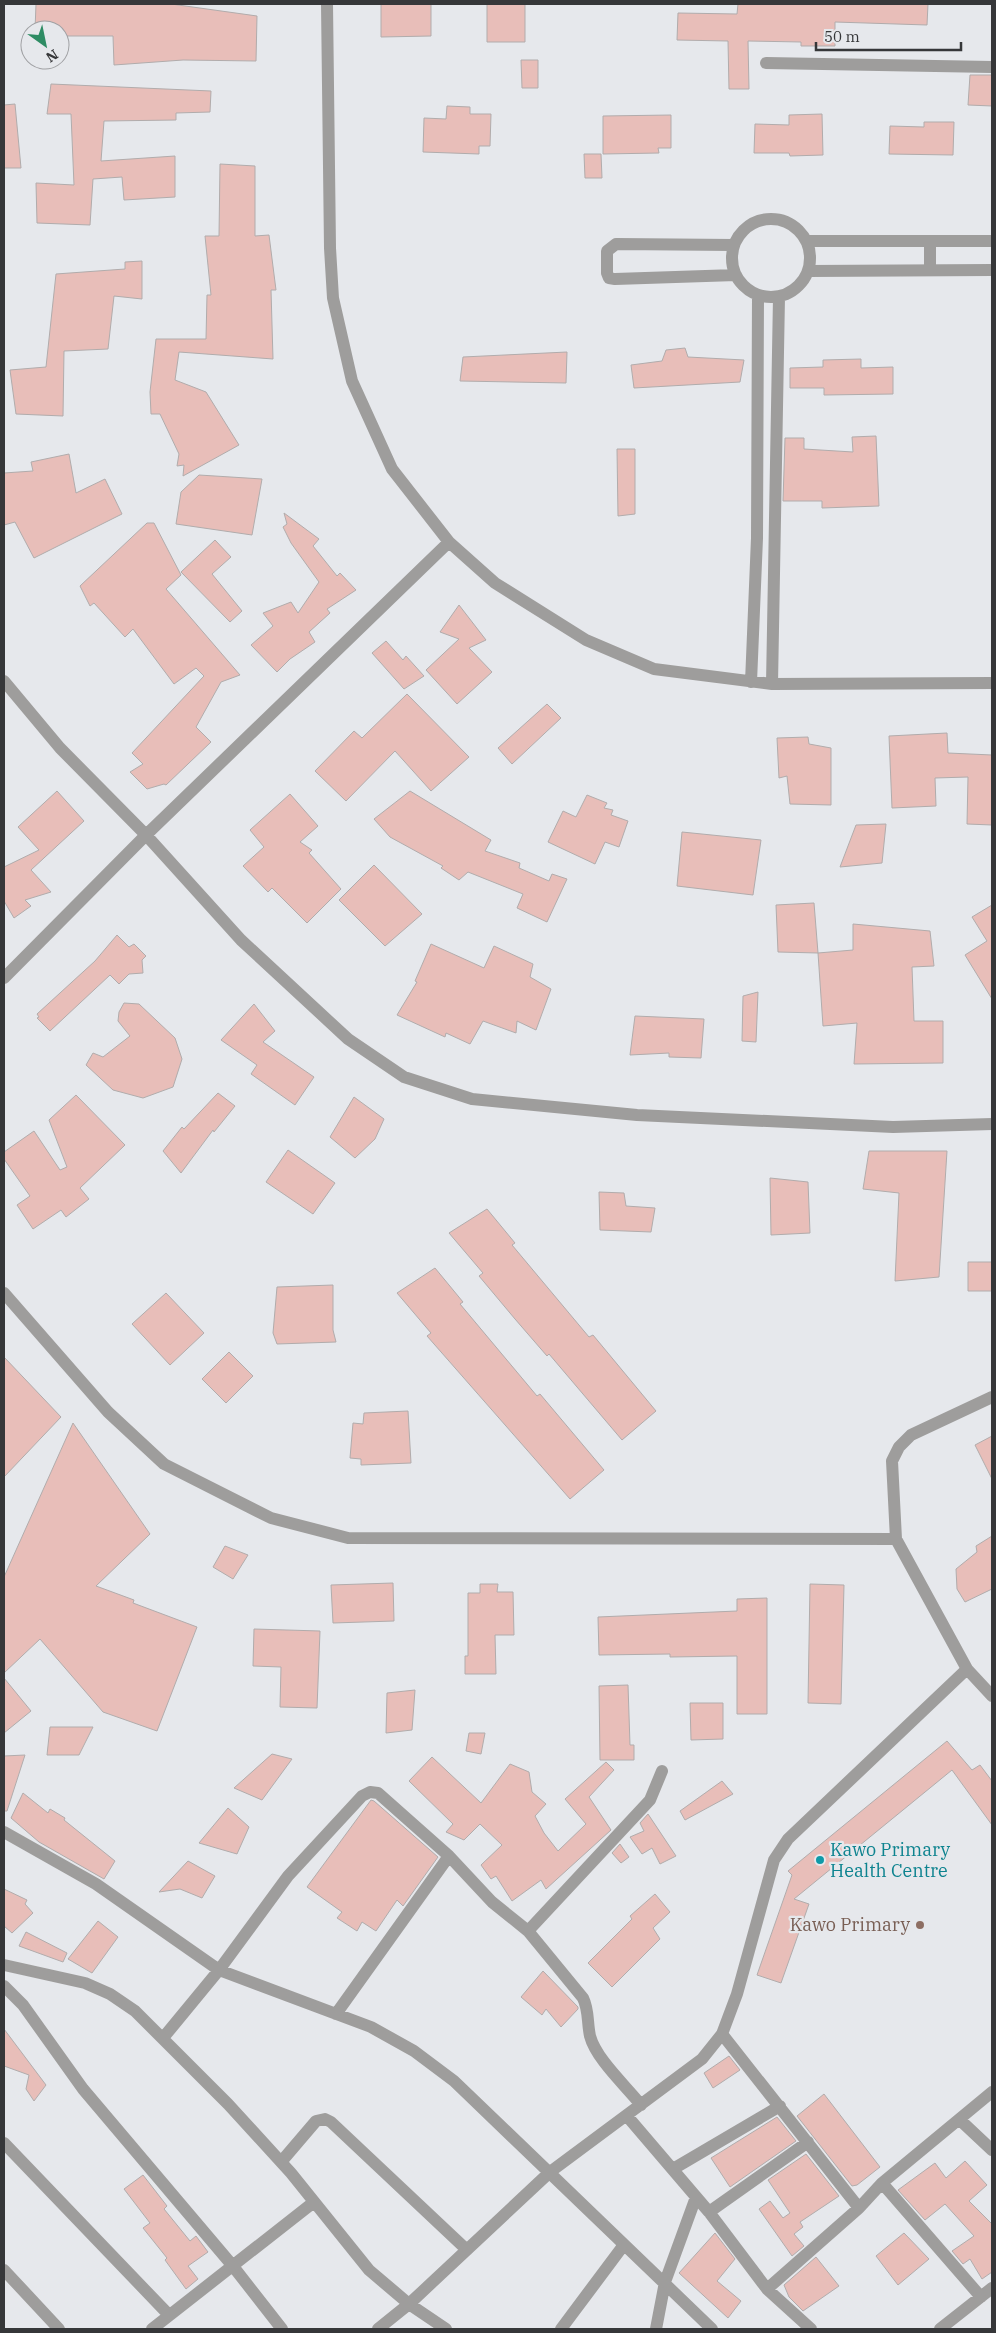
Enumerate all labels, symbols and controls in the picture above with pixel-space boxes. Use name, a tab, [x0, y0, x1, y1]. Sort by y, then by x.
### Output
north arrow	[20, 20, 70, 70]
scale bar	[816, 20, 961, 52]
text: 50 m	[824, 27, 860, 46]
text: N	[43, 45, 62, 66]
place label: Kawo Primary Health Centre	[830, 1838, 951, 1882]
marker: Kawo Primary Health Centre	[814, 1854, 826, 1866]
place label: Kawo Primary	[790, 1913, 910, 1936]
marker: Kawo Primary	[914, 1919, 926, 1931]

